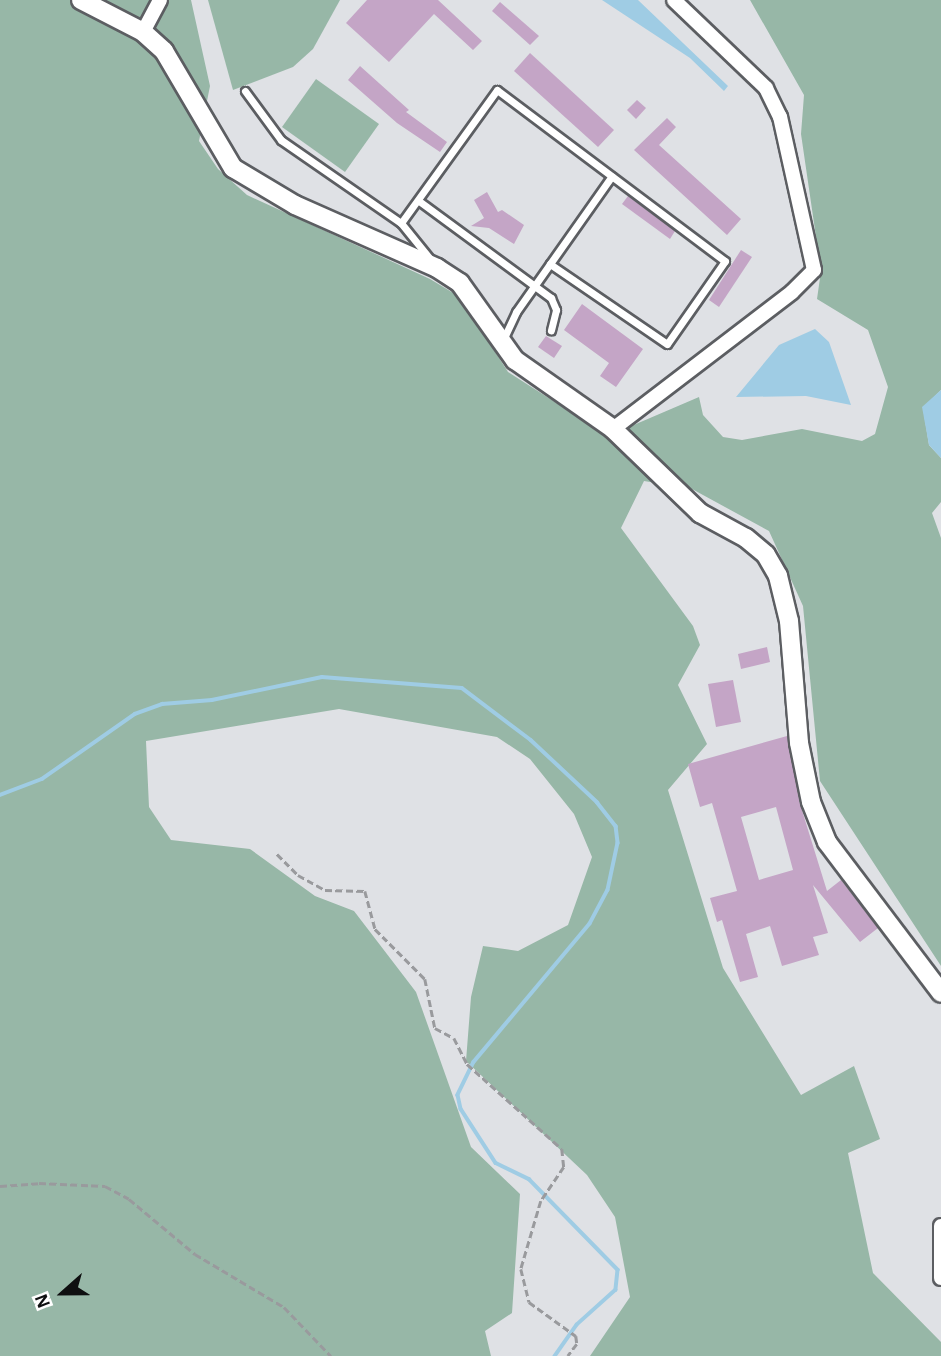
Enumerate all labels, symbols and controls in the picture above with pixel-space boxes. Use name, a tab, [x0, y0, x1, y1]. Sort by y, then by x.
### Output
north arrow	[28, 1258, 98, 1328]
text: N	[32, 1291, 54, 1310]

